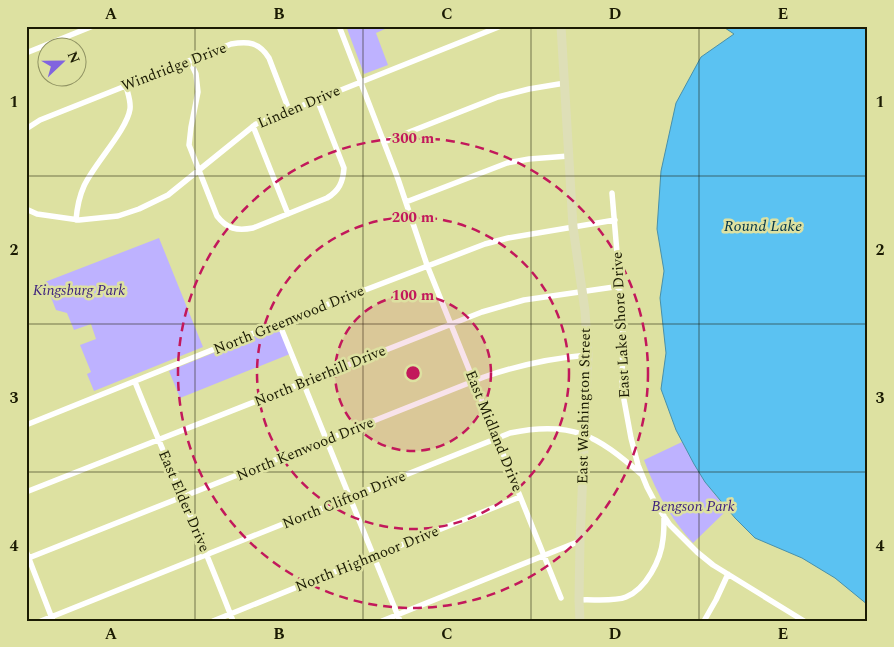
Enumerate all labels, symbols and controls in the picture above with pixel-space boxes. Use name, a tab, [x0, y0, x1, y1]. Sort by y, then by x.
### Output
text: A	[105, 2, 118, 26]
text: B	[273, 2, 285, 26]
text: C	[441, 2, 453, 26]
text: D	[609, 2, 622, 26]
text: E	[778, 2, 788, 26]
street label: Windridge Drive	[118, 36, 230, 98]
north arrow	[38, 38, 88, 88]
text: N	[62, 48, 85, 67]
street label: Linden Drive	[254, 79, 344, 135]
text: 1	[10, 90, 18, 114]
text: 1	[876, 90, 884, 114]
text: 300 m	[392, 127, 435, 150]
text: 200 m	[392, 206, 435, 229]
water label: Round Lake	[724, 214, 802, 238]
text: 2	[10, 238, 19, 262]
text: 2	[876, 238, 885, 262]
street label: East Lake Shore Drive	[606, 251, 636, 399]
park label: Kingsburg Park	[33, 279, 125, 302]
street label: North Greenwood Drive	[210, 279, 368, 361]
text: 100 m	[392, 284, 435, 307]
street label: East Washington Street	[571, 328, 597, 484]
street label: North Brierhill Drive	[251, 339, 389, 413]
centre of rings	[404, 364, 422, 382]
street label: East Midland Drive	[459, 367, 529, 495]
text: 3	[10, 386, 19, 410]
text: 3	[876, 386, 885, 410]
street label: North Kenwood Drive	[233, 411, 377, 487]
street label: East Elder Drive	[152, 446, 216, 556]
street label: North Clifton Drive	[279, 465, 409, 535]
park label: Bengson Park	[651, 495, 735, 518]
street label: North Highmoor Drive	[292, 520, 442, 598]
text: 4	[10, 534, 19, 558]
text: 4	[876, 534, 885, 558]
text: A	[105, 622, 118, 646]
text: B	[273, 622, 285, 646]
text: C	[441, 622, 453, 646]
text: D	[609, 622, 622, 646]
text: E	[778, 622, 788, 646]

